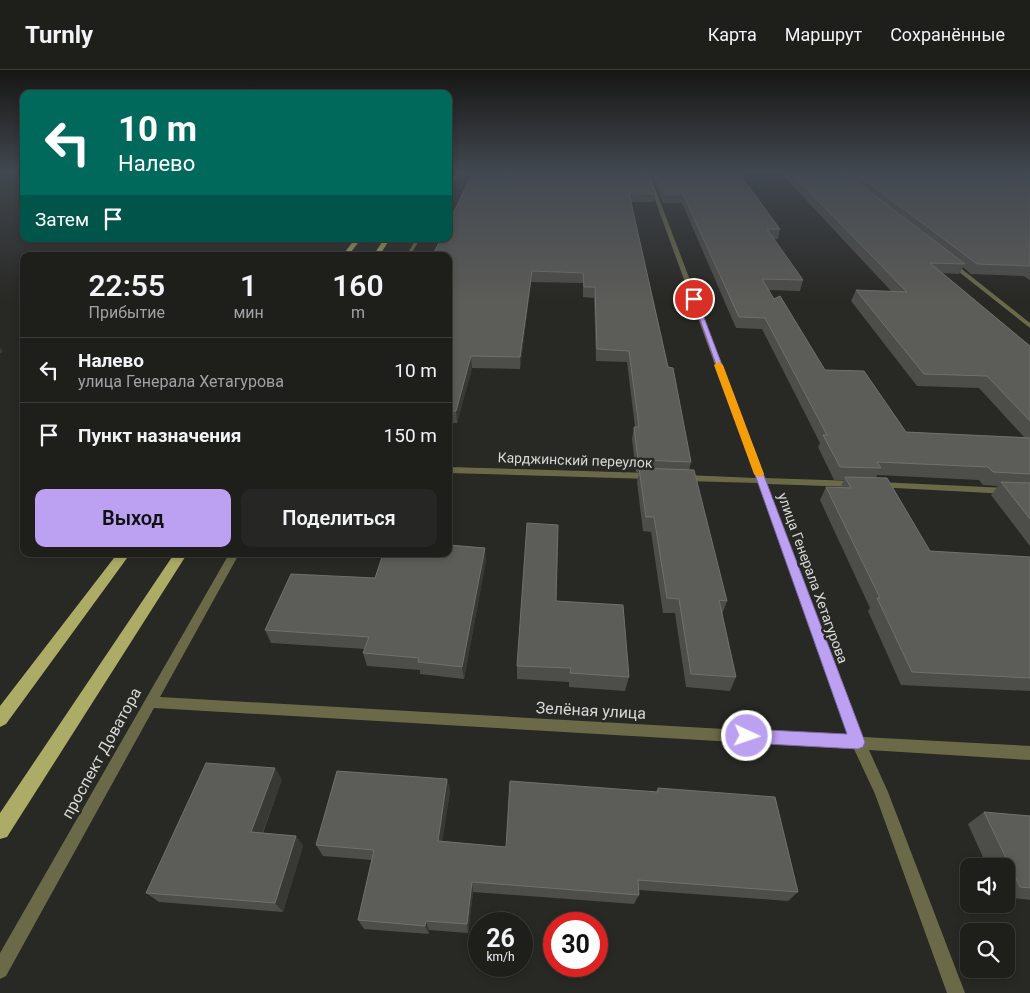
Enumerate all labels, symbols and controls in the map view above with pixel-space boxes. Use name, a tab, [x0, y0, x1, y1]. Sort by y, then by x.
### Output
text: Turnly	[25, 21, 93, 49]
text: Карта	[708, 24, 757, 45]
text: Маршрут	[785, 24, 862, 45]
text: Сохранённые	[890, 24, 1005, 45]
text: 10 m	[118, 109, 197, 150]
icon: left	[35, 110, 100, 175]
text: Налево	[118, 151, 195, 176]
icon: arrive	[99, 205, 127, 233]
text: Затем	[35, 208, 89, 231]
text: 22:55	[88, 268, 165, 303]
text: 1	[240, 268, 257, 303]
text: 160	[332, 268, 384, 303]
pin	[673, 278, 715, 320]
icon: arrive	[680, 285, 708, 313]
text: Прибытие	[89, 303, 165, 322]
text: мин	[233, 303, 264, 322]
text: m	[351, 303, 365, 322]
text: Налево	[78, 349, 144, 372]
icon: left	[35, 356, 63, 384]
text: 10 m	[394, 359, 437, 382]
text: улица Генерала Хетагурова	[78, 372, 284, 391]
icon: arrive	[35, 421, 63, 449]
text: Пункт назначения	[78, 424, 241, 447]
text: 150 m	[384, 424, 437, 447]
street label: Карджинский переулок	[497, 449, 653, 471]
button: Выход	[35, 489, 231, 547]
button: Поделиться	[241, 489, 437, 547]
street label: улица Генерала Хетагурова	[775, 491, 851, 665]
street label: проспект Доватора	[58, 684, 145, 822]
street label: Зелёная улица	[535, 698, 647, 723]
position arrow	[720, 709, 772, 761]
map controls	[960, 858, 1015, 978]
button: sound	[960, 858, 1015, 913]
speed limit sign: 30	[543, 912, 608, 977]
button: search	[960, 923, 1015, 978]
text: 26	[486, 924, 515, 953]
text: km/h	[486, 950, 515, 964]

